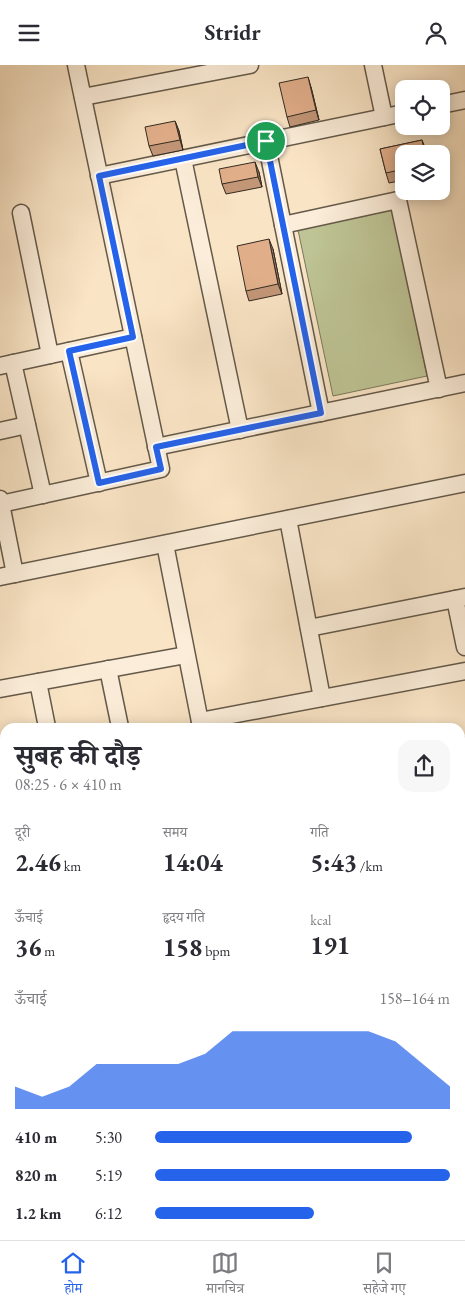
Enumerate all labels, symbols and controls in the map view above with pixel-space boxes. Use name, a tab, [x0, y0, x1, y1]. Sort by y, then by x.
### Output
text: Stridr	[205, 18, 261, 47]
icon: menu	[15, 19, 43, 47]
icon: person	[422, 19, 450, 47]
map controls	[395, 80, 450, 200]
button: locate	[395, 80, 450, 135]
pin	[245, 120, 287, 162]
icon: arrive	[252, 127, 280, 155]
button: layers	[395, 145, 450, 200]
text: सुबह की दौड़	[15, 737, 141, 773]
button: share	[398, 740, 450, 792]
text: 08:25 · 6 × 410 m	[15, 774, 122, 795]
text: दूरी	[15, 823, 30, 841]
text: समय	[163, 823, 187, 841]
text: गति	[310, 823, 329, 841]
text: 2.46	[15, 846, 61, 878]
text: 14:04	[163, 846, 223, 878]
text: 5:43	[310, 846, 357, 878]
text: km	[61, 857, 81, 875]
text: /km	[357, 857, 383, 875]
text: ऊँचाई	[15, 908, 43, 926]
text: हृदय गति	[163, 908, 205, 926]
text: kcal	[310, 911, 331, 929]
text: 191	[310, 929, 350, 961]
text: 36	[15, 931, 41, 963]
text: 158	[163, 931, 202, 963]
text: m	[41, 942, 55, 960]
text: bpm	[202, 942, 231, 960]
text: ऊँचाई	[15, 988, 47, 1009]
text: 158–164 m	[379, 988, 450, 1009]
text: 410 m	[15, 1127, 57, 1148]
text: 5:30	[95, 1127, 122, 1148]
text: 820 m	[15, 1165, 57, 1186]
text: 5:19	[95, 1165, 122, 1186]
text: 1.2 km	[15, 1203, 61, 1224]
text: 6:12	[95, 1203, 122, 1224]
tab: होम	[59, 1249, 87, 1302]
tab: मानचित्र	[206, 1249, 244, 1302]
tab: सहेजे गए	[363, 1249, 406, 1302]

